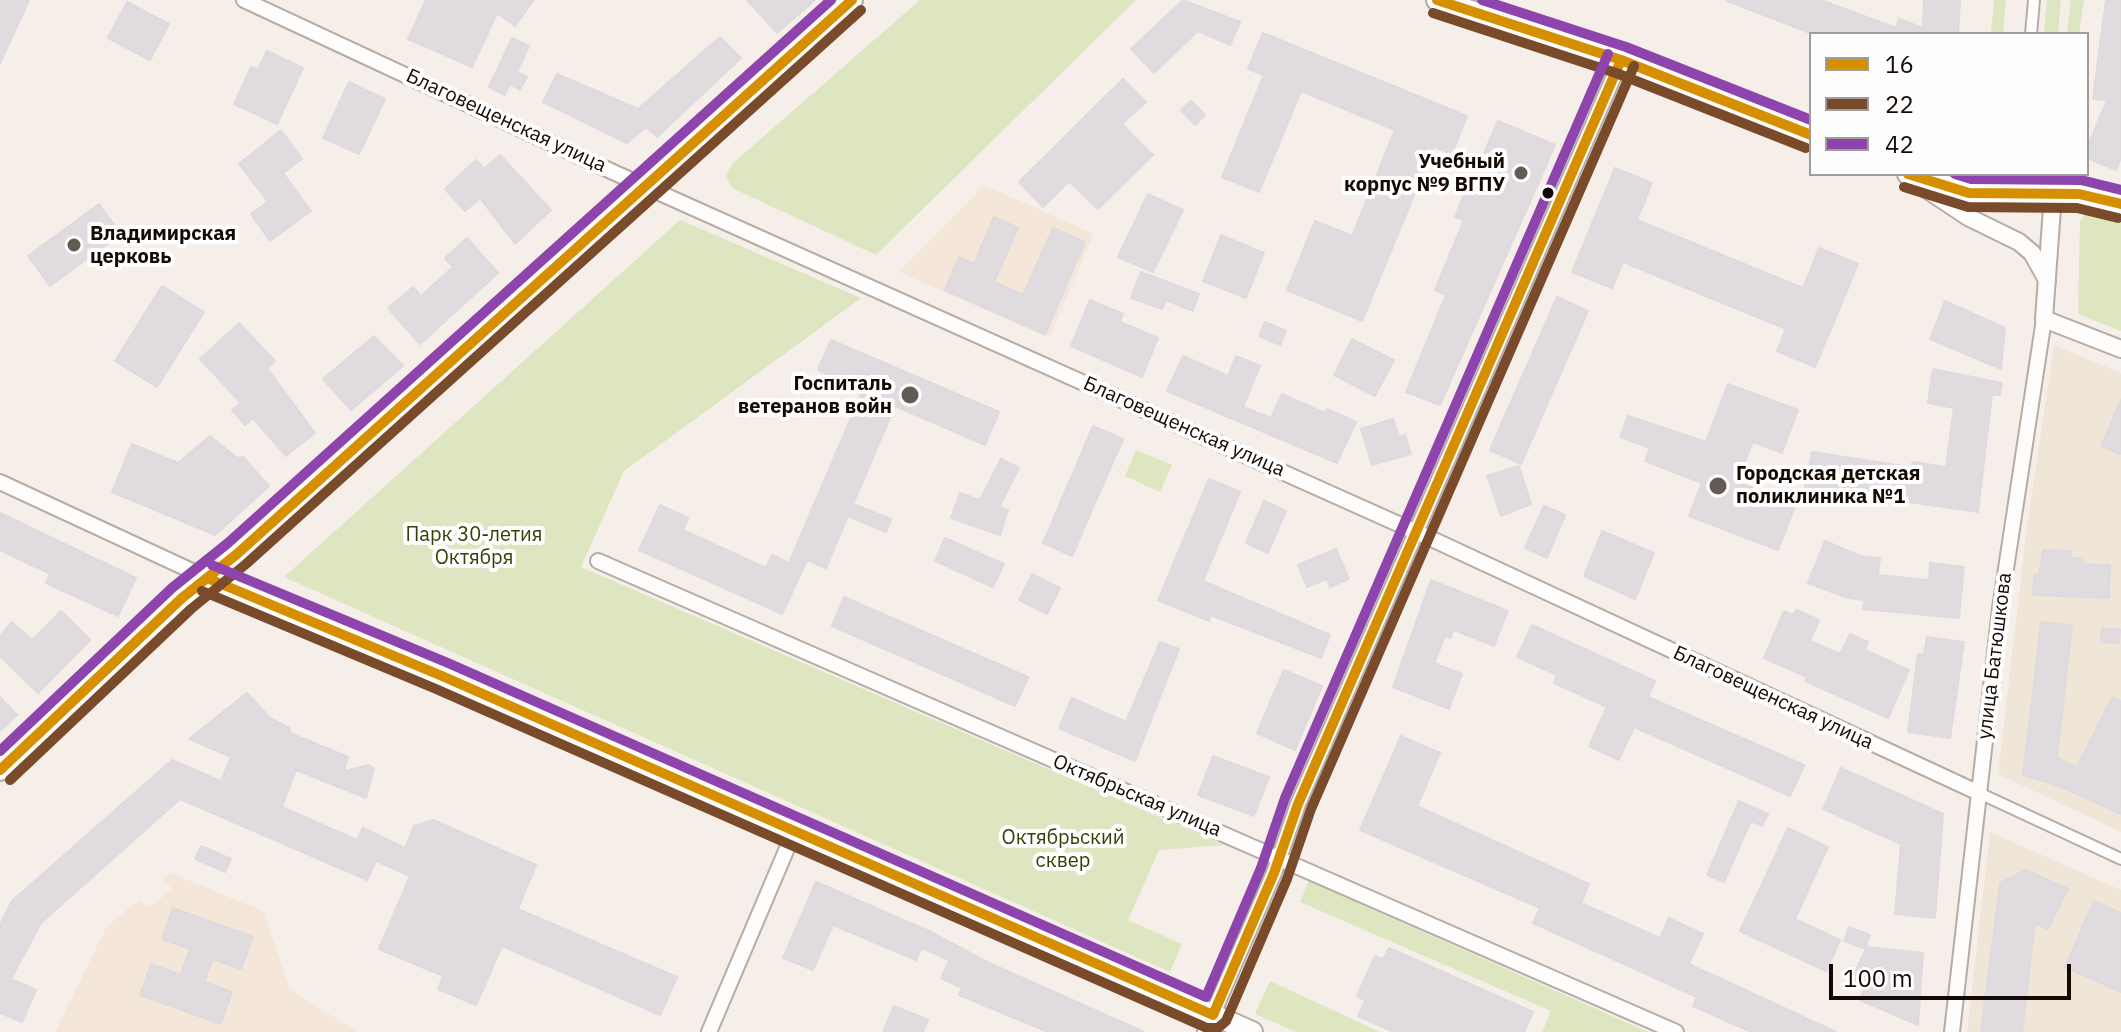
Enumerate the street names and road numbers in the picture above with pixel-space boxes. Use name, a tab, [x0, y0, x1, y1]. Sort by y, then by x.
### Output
street label: Благовещенская улица	[402, 64, 610, 178]
street label: Благовещенская улица	[1080, 372, 1288, 482]
street label: улица Батюшкова	[1973, 571, 2017, 741]
street label: Благовещенская улица	[1669, 641, 1877, 755]
street label: Октябрьская улица	[1049, 750, 1225, 842]

